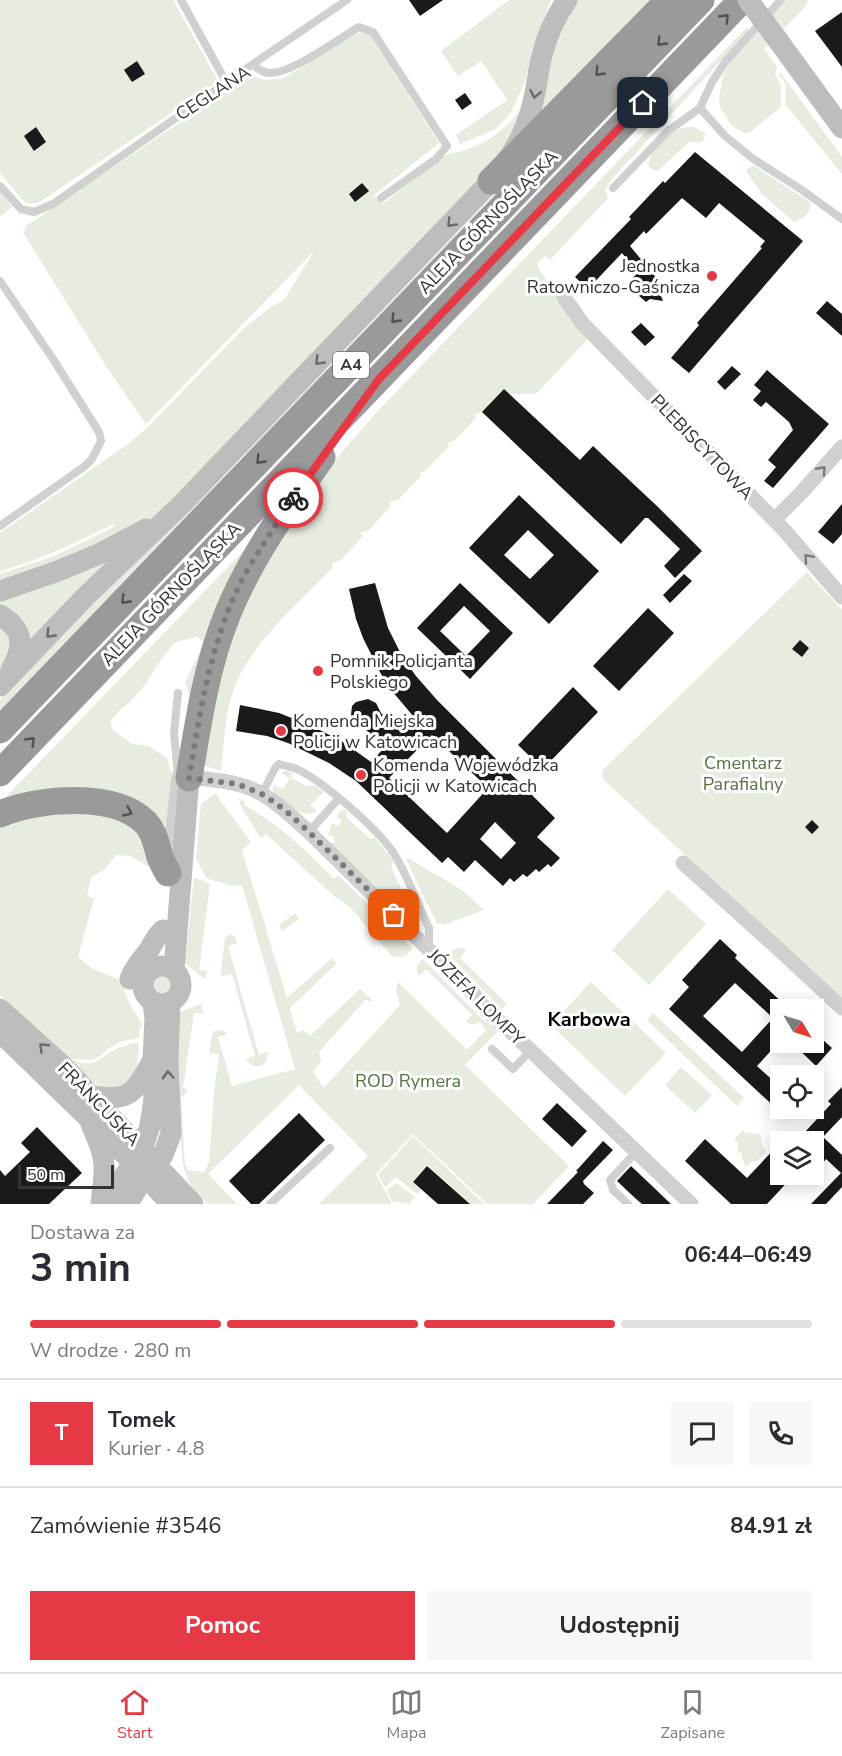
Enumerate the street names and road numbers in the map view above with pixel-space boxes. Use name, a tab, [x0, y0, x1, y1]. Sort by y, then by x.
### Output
street label: CEGLANA	[171, 60, 255, 126]
street label: ALEJA GÓRNOŚLĄSKA	[413, 145, 563, 299]
road number: A4	[333, 352, 369, 378]
street label: PLEBISCYTOWA	[645, 389, 759, 505]
street label: ALEJA GÓRNOŚLĄSKA	[96, 517, 246, 671]
street label: JÓZEFA LOMPY	[422, 943, 530, 1051]
street label: FRANCUSKA	[53, 1057, 145, 1151]

